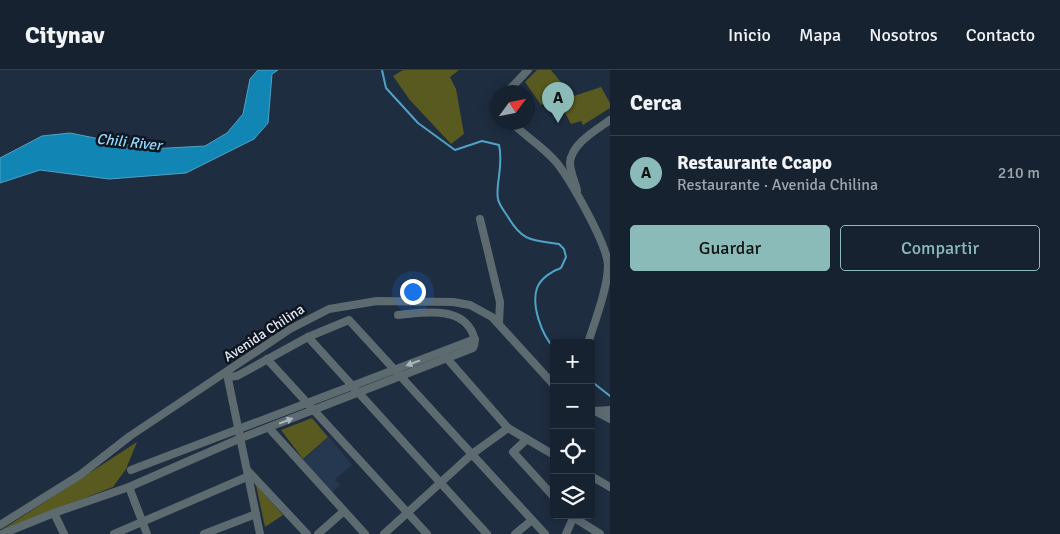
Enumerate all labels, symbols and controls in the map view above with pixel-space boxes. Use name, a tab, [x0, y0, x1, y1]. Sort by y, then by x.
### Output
text: Citynav	[25, 20, 104, 50]
text: Inicio	[728, 24, 771, 46]
text: Mapa	[799, 24, 841, 46]
text: Nosotros	[869, 24, 938, 46]
text: Contacto	[966, 24, 1035, 46]
pin: A	[542, 82, 574, 123]
north arrow	[490, 85, 535, 130]
text: Cerca	[630, 90, 682, 116]
water label: Chili River	[95, 130, 165, 155]
text: Restaurante Ccapo	[677, 151, 832, 175]
text: A	[641, 163, 651, 183]
text: 210 m	[998, 163, 1040, 183]
text: Restaurante · Avenida Chilina	[677, 175, 878, 195]
button: Guardar	[630, 225, 830, 271]
button: Compartir	[840, 225, 1040, 271]
your location	[400, 279, 426, 305]
street label: Avenida Chilina	[220, 301, 308, 365]
map controls	[550, 339, 595, 519]
button: +	[550, 339, 595, 384]
one-way arrow	[405, 359, 420, 367]
button: −	[550, 384, 595, 429]
one-way arrow	[279, 417, 294, 425]
button: locate	[550, 429, 595, 474]
button: layers	[550, 474, 595, 519]

